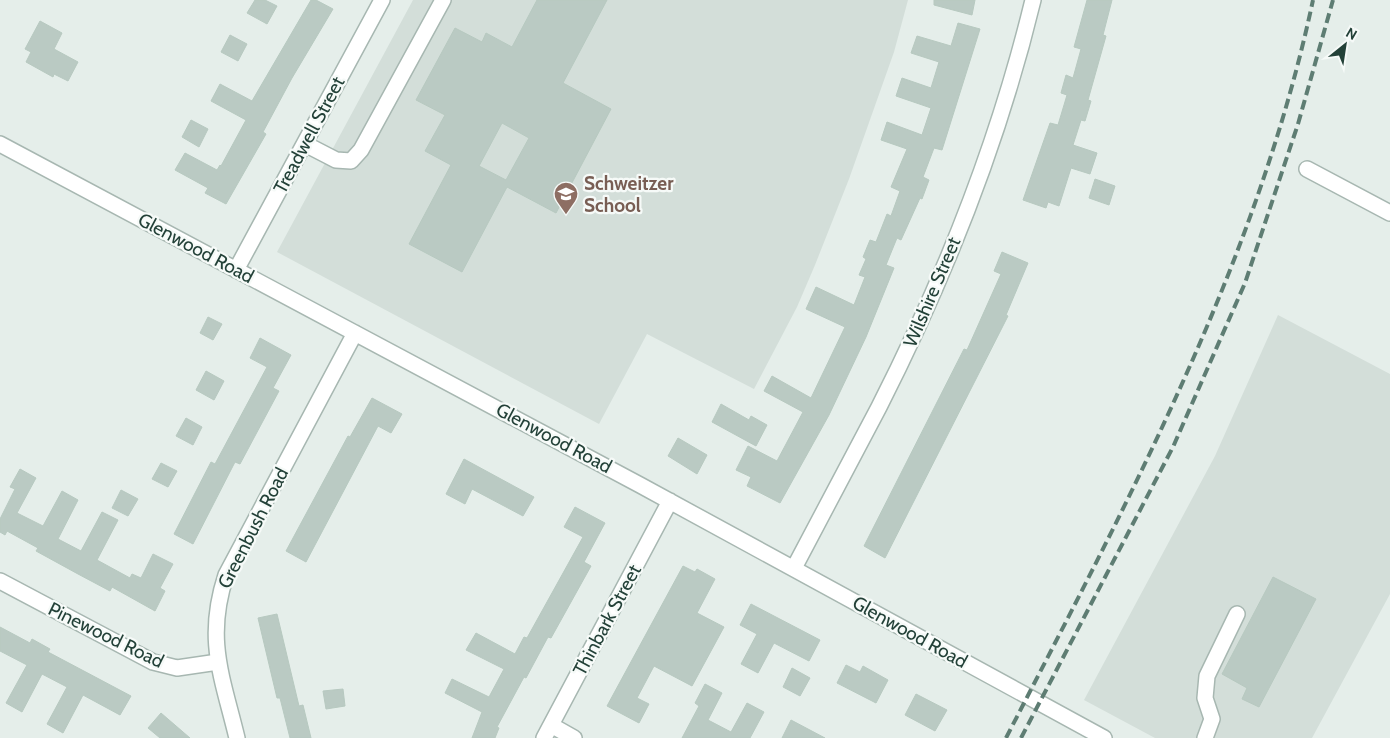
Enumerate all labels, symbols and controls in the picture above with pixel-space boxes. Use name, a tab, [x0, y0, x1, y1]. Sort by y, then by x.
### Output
north arrow	[1320, 20, 1370, 70]
text: N	[1343, 23, 1360, 44]
street label: Treadwell Street	[269, 72, 350, 197]
place label: Schweitzer School	[584, 172, 674, 217]
school or university icon: Schweitzer School	[553, 181, 579, 215]
street label: Glenwood Road	[134, 208, 258, 288]
street label: Wilshire Street	[899, 233, 966, 350]
street label: Glenwood Road	[492, 398, 616, 478]
street label: Greenbush Road	[213, 464, 293, 592]
street label: Thinbark Street	[568, 560, 646, 679]
street label: Glenwood Road	[849, 591, 971, 673]
street label: Pinewood Road	[44, 597, 168, 673]

